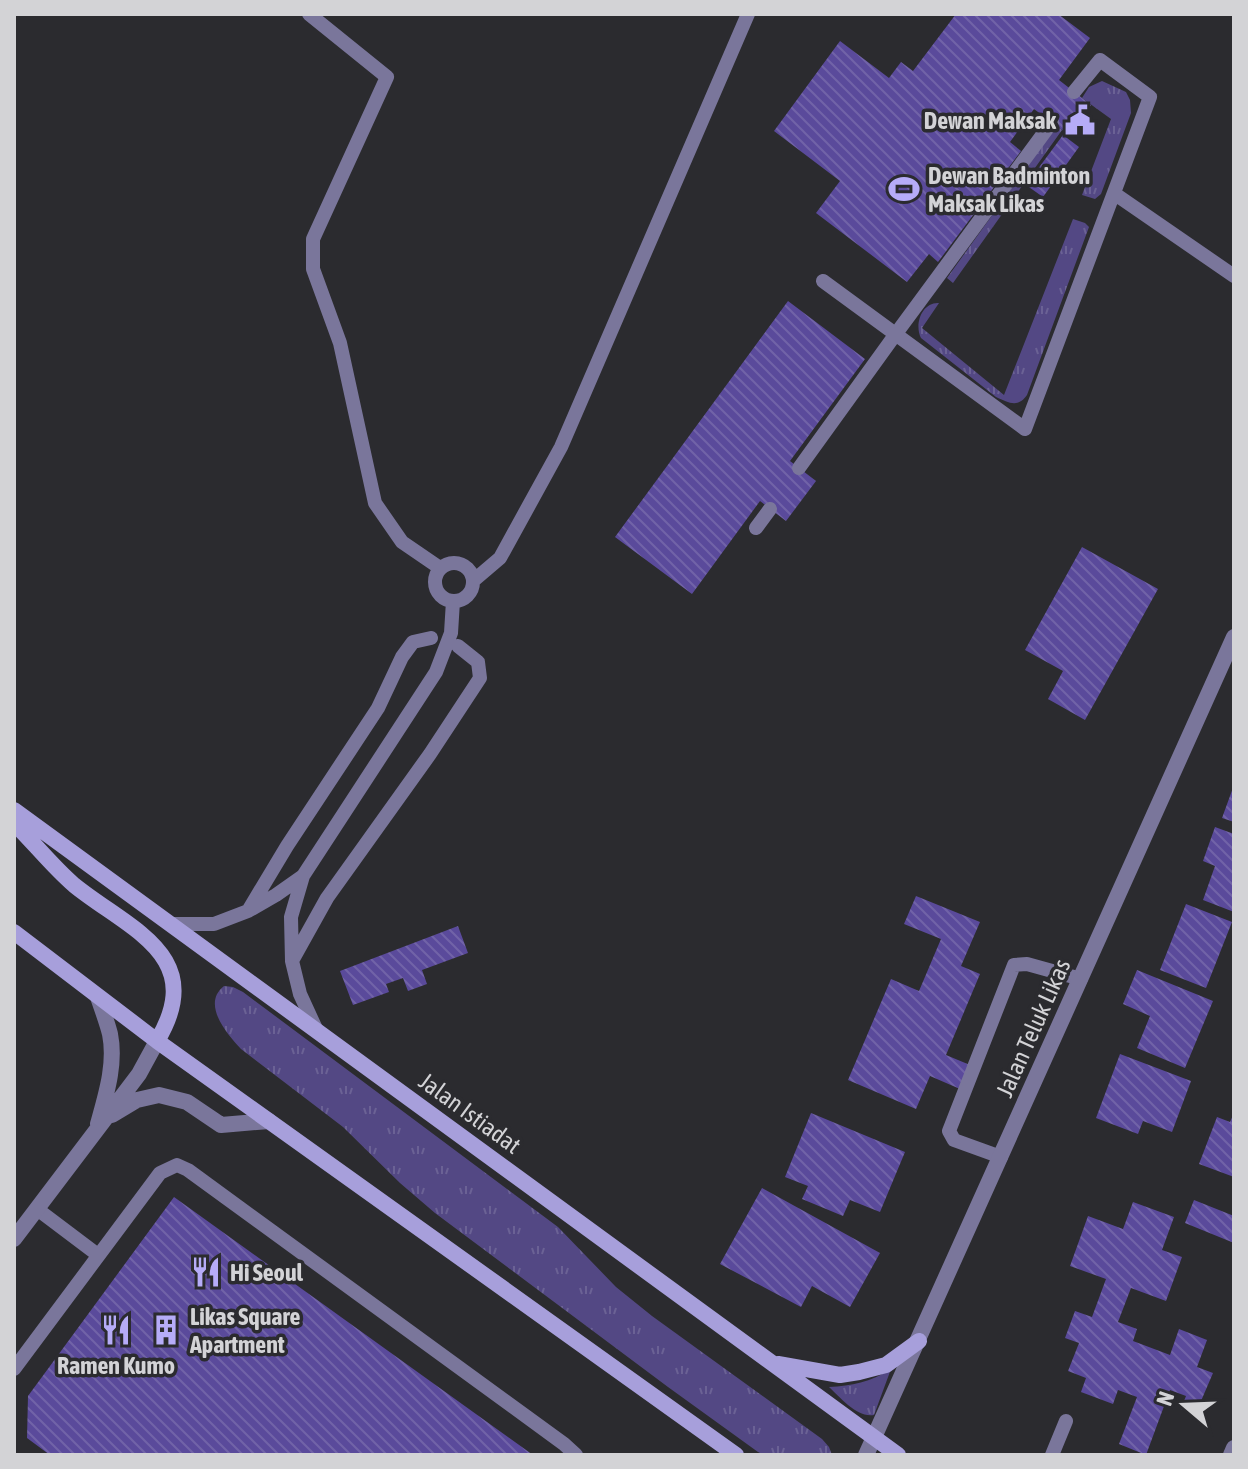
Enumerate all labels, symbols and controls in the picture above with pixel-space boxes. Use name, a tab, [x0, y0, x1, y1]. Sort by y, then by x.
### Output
public building icon: Dewan Maksak	[1063, 103, 1097, 137]
place label: Dewan Maksak	[924, 107, 1056, 134]
place label: Dewan Badminton Maksak Likas	[928, 162, 1090, 217]
sports icon: Dewan Badminton Maksak Likas	[887, 172, 921, 206]
street label: Jalan Teluk Likas	[991, 955, 1075, 1101]
street label: Jalan Istiadat	[414, 1067, 526, 1159]
restaurant icon: Hi Seoul	[189, 1255, 223, 1289]
place label: Hi Seoul	[230, 1259, 303, 1286]
place label: Likas Square Apartment	[189, 1303, 301, 1358]
restaurant icon: Ramen Kumo	[99, 1313, 133, 1347]
building icon: Likas Square Apartment	[149, 1313, 183, 1347]
place label: Ramen Kumo	[57, 1352, 175, 1379]
north arrow	[1144, 1365, 1224, 1445]
text: N	[1151, 1388, 1179, 1409]

